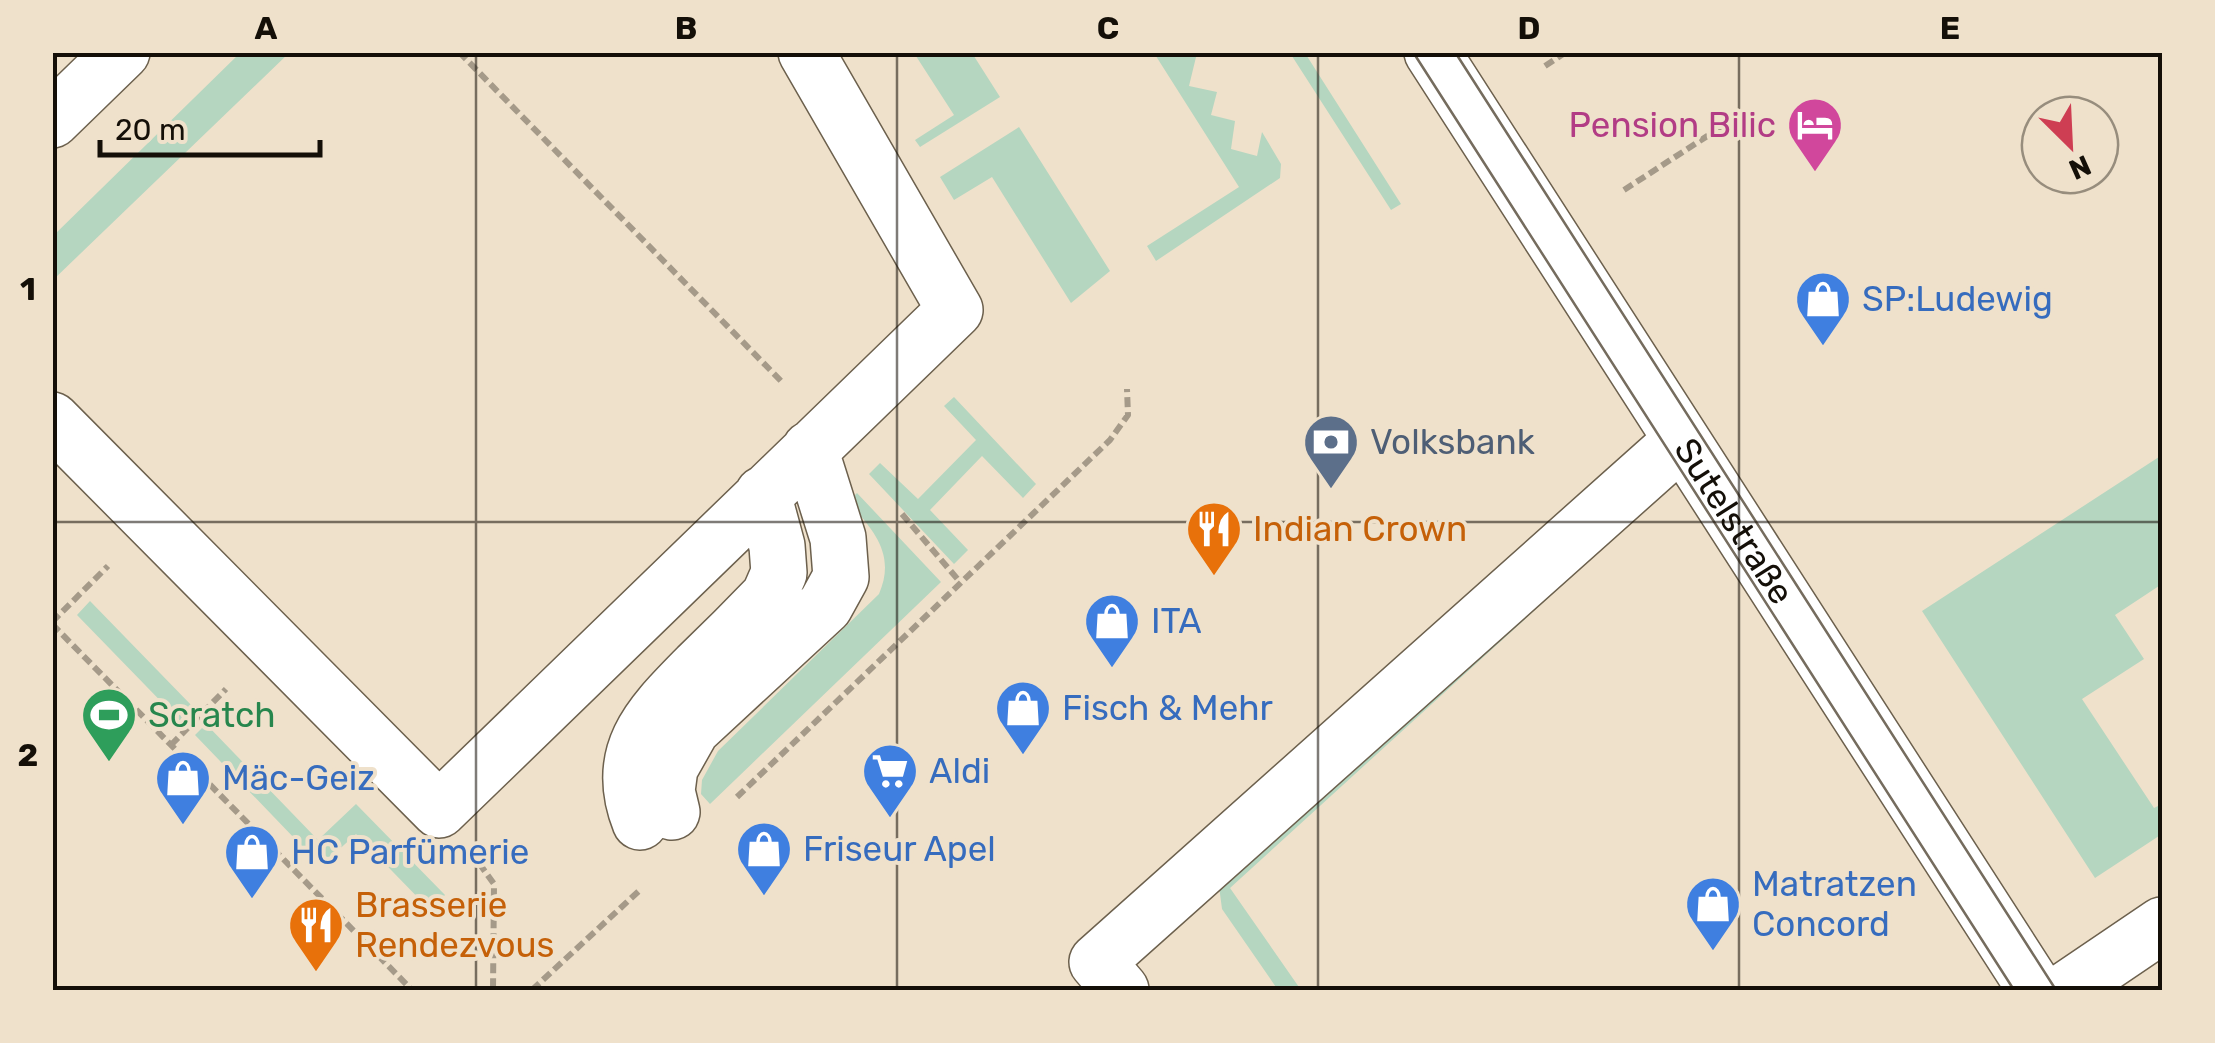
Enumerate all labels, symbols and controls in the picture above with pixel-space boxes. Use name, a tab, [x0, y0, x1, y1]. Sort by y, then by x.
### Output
text: A	[255, 9, 278, 47]
text: B	[675, 9, 697, 47]
text: C	[1097, 9, 1119, 47]
text: D	[1518, 9, 1540, 47]
text: E	[1940, 9, 1960, 47]
scale bar	[100, 95, 320, 157]
hotel icon: Pension Bilic	[1785, 95, 1845, 174]
north arrow	[2020, 95, 2120, 195]
place label: Pension Bilic	[1569, 104, 1776, 146]
text: 20 m	[115, 112, 186, 148]
text: N	[2064, 148, 2096, 187]
shop icon: SP:Ludewig	[1793, 269, 1853, 348]
text: 1	[20, 270, 36, 308]
place label: SP:Ludewig	[1862, 278, 2053, 320]
bank icon: Volksbank	[1301, 412, 1361, 491]
place label: Volksbank	[1370, 421, 1535, 463]
street label: Sutelstraße	[1665, 430, 1803, 612]
restaurant icon: Indian Crown	[1184, 499, 1244, 578]
place label: Indian Crown	[1253, 508, 1467, 550]
shop icon: ITA	[1082, 591, 1142, 670]
place label: ITA	[1151, 600, 1202, 642]
shop icon: Fisch & Mehr	[993, 678, 1053, 757]
sports icon: Scratch	[79, 685, 139, 764]
place label: Fisch & Mehr	[1062, 687, 1273, 729]
place label: Scratch	[148, 694, 276, 736]
text: 2	[18, 736, 38, 774]
supermarket icon: Aldi	[860, 741, 920, 820]
shop icon: Mäc-Geiz	[153, 748, 213, 827]
place label: Aldi	[929, 750, 990, 792]
place label: Mäc-Geiz	[222, 757, 375, 799]
shop icon: Friseur Apel	[734, 819, 794, 898]
shop icon: HC Parfümerie	[222, 822, 282, 901]
place label: Friseur Apel	[803, 828, 996, 870]
place label: HC Parfümerie	[291, 831, 529, 873]
place label: Matratzen Concord	[1752, 863, 1917, 945]
shop icon: Matratzen Concord	[1683, 874, 1743, 953]
place label: Brasserie Rendezvous	[355, 884, 554, 966]
restaurant icon: Brasserie Rendezvous	[286, 895, 346, 974]

